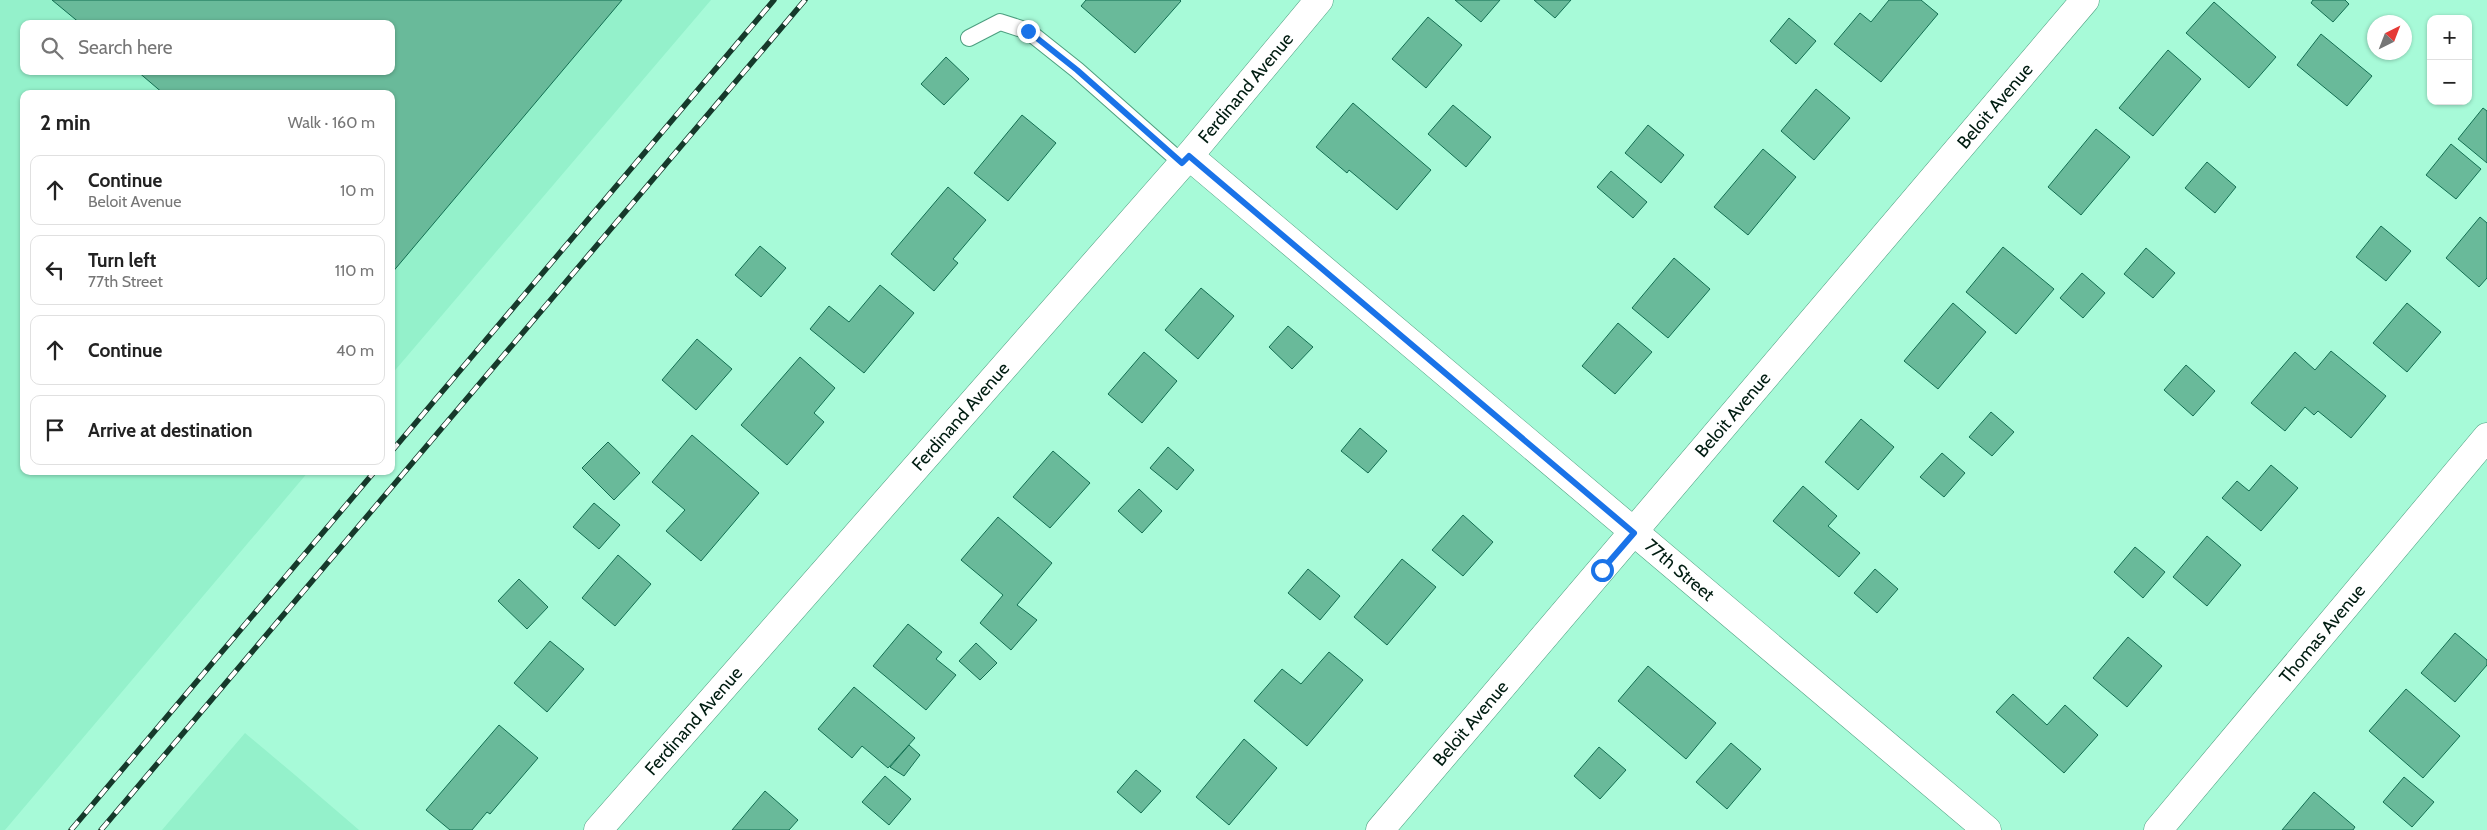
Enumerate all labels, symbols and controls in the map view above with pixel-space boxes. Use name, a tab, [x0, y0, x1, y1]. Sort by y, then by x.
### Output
north arrow	[2367, 15, 2412, 60]
map controls	[2427, 15, 2472, 105]
button: +	[2427, 15, 2472, 60]
search box	[20, 20, 395, 75]
route end	[1017, 20, 1040, 43]
street label: Ferdinand Avenue	[1193, 28, 1298, 148]
icon: search	[38, 34, 66, 62]
text: Search here	[78, 36, 172, 59]
street label: Beloit Avenue	[1953, 59, 2037, 153]
button: −	[2427, 60, 2472, 105]
text: 2 min	[40, 110, 91, 135]
text: Walk · 160 m	[288, 113, 375, 132]
text: Continue	[88, 169, 162, 192]
icon: ahead	[41, 176, 69, 204]
text: 10 m	[340, 181, 374, 200]
text: Beloit Avenue	[88, 192, 181, 211]
text: Turn left	[88, 249, 156, 272]
icon: left	[41, 256, 69, 284]
text: 110 m	[335, 261, 374, 280]
text: 77th Street	[88, 272, 163, 291]
icon: ahead	[41, 336, 69, 364]
text: Continue	[88, 339, 162, 362]
text: 40 m	[336, 341, 374, 360]
street label: Ferdinand Avenue	[907, 358, 1014, 475]
street label: Beloit Avenue	[1690, 367, 1775, 462]
icon: arrive	[41, 416, 69, 444]
text: Arrive at destination	[88, 419, 252, 442]
street label: 77th Street	[1640, 535, 1719, 606]
route start	[1591, 559, 1614, 582]
street label: Thomas Avenue	[2275, 580, 2370, 688]
street label: Ferdinand Avenue	[640, 662, 747, 780]
street label: Beloit Avenue	[1428, 676, 1513, 770]

